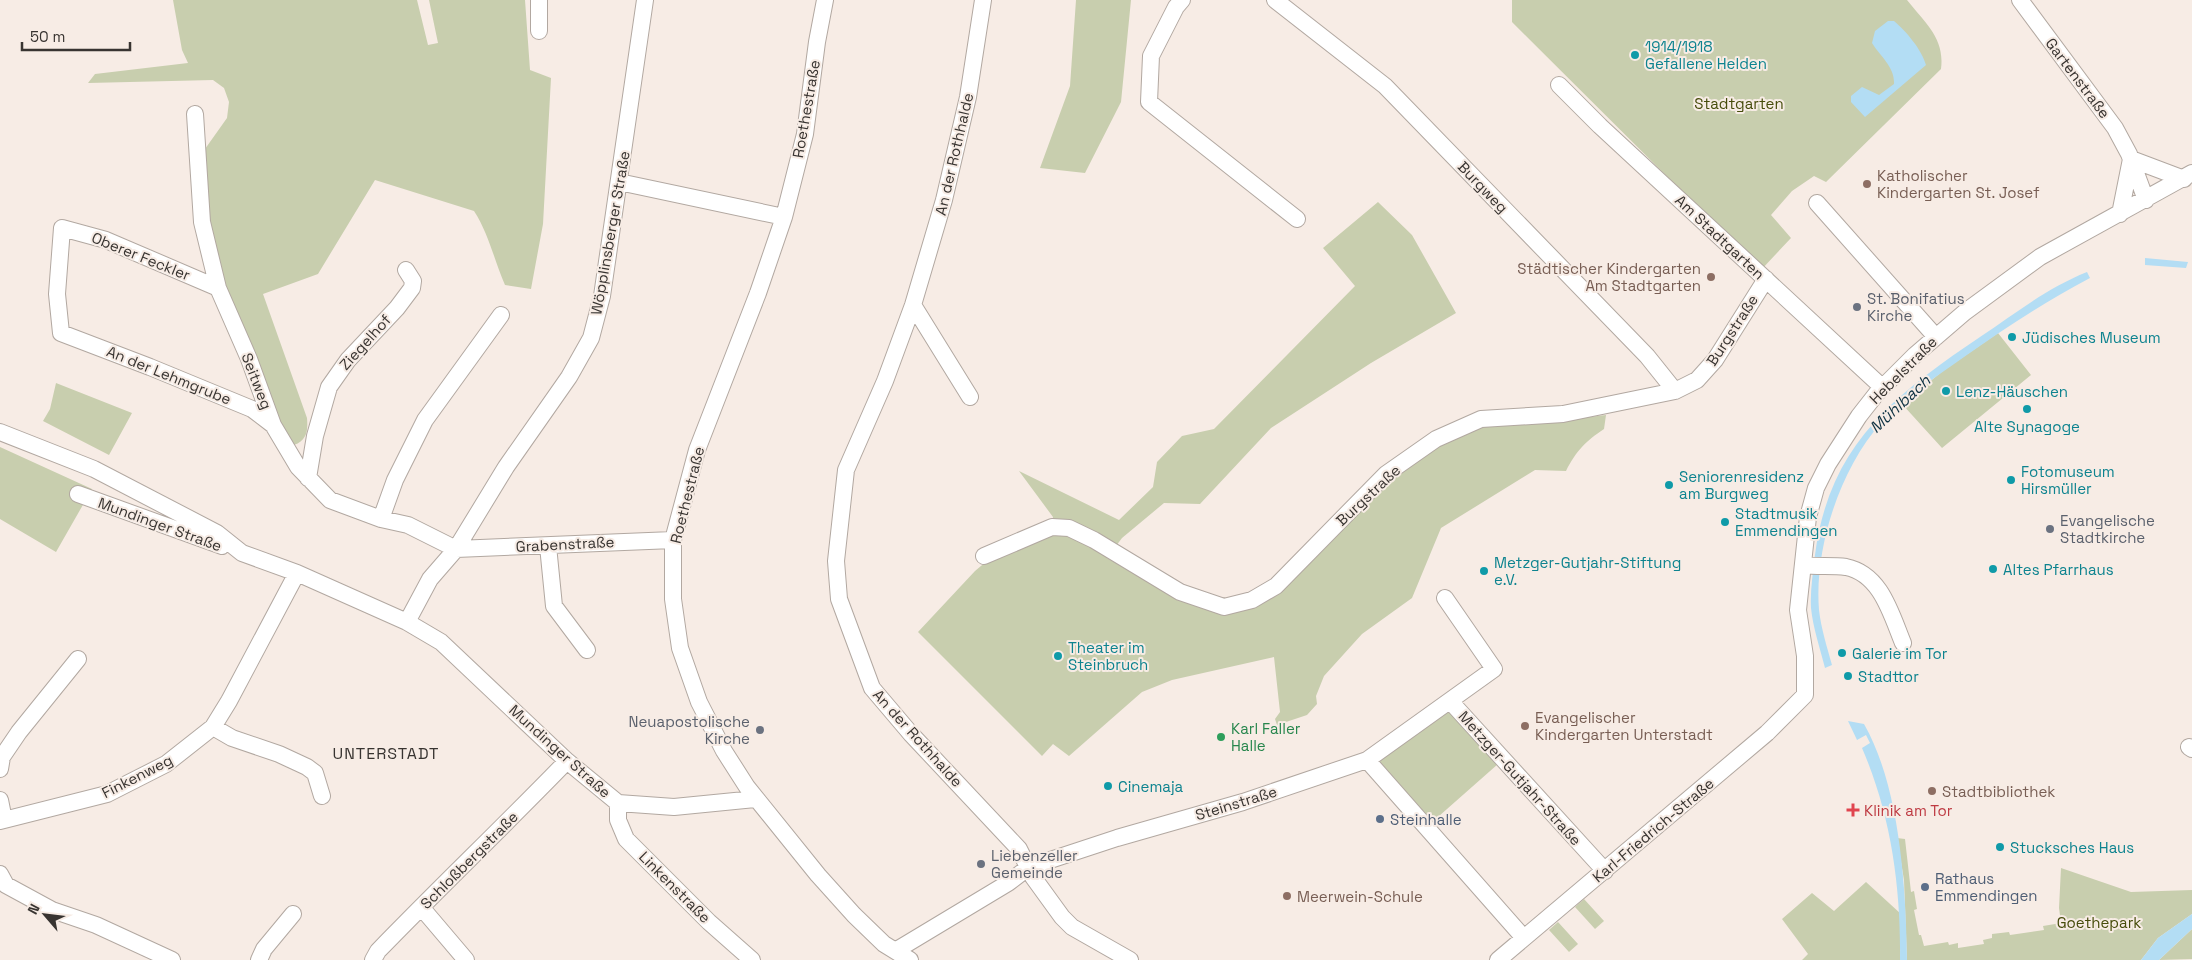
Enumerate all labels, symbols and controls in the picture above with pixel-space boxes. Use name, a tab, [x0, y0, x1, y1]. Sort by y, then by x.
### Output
scale bar	[22, 20, 130, 52]
text: 50 m	[30, 27, 65, 46]
street label: Gartenstraße	[2042, 34, 2114, 122]
place label: 1914/1918 Gefallene Helden	[1645, 37, 1767, 73]
marker: 1914/1918 Gefallene Helden	[1629, 49, 1641, 61]
street label: Roethestraße	[788, 58, 824, 160]
street label: An der Rothhalde	[931, 91, 977, 217]
park label: Stadtgarten	[1694, 94, 1784, 113]
street label: Wöpplinsberger Straße	[586, 149, 634, 317]
street label: Burgweg	[1454, 157, 1512, 217]
place label: Katholischer Kindergarten St. Josef	[1877, 166, 2040, 202]
marker: Katholischer Kindergarten St. Josef	[1861, 178, 1873, 190]
street label: Am Stadtgarten	[1671, 191, 1769, 283]
street label: Oberer Feckler	[89, 228, 193, 285]
place label: Städtischer Kindergarten Am Stadtgarten	[1517, 259, 1701, 295]
marker: Städtischer Kindergarten Am Stadtgarten	[1705, 271, 1717, 283]
place label: St. Bonifatius Kirche	[1867, 289, 1965, 325]
street label: Burgstraße	[1702, 291, 1762, 369]
marker: St. Bonifatius Kirche	[1851, 301, 1863, 313]
street label: Ziegelhof	[335, 310, 395, 374]
place label: Jüdisches Museum	[2022, 328, 2161, 347]
marker: Jüdisches Museum	[2006, 331, 2018, 343]
street label: Hebelstraße	[1865, 332, 1941, 408]
street label: An der Lehmgrube	[104, 341, 234, 409]
street label: Seitweg	[238, 350, 276, 412]
water label: Mühlbach	[1865, 370, 1936, 438]
place label: Lenz-Häuschen	[1956, 382, 2068, 401]
marker: Lenz-Häuschen	[1940, 385, 1952, 397]
marker: Alte Synagoge	[2021, 403, 2033, 415]
place label: Alte Synagoge	[1974, 417, 2080, 436]
street label: Roethestraße	[666, 444, 708, 545]
street label: Burgstraße	[1332, 460, 1404, 530]
place label: Fotomuseum Hirsmüller	[2021, 462, 2115, 498]
place label: Seniorenresidenz am Burgweg	[1679, 467, 1804, 503]
marker: Fotomuseum Hirsmüller	[2005, 474, 2017, 486]
marker: Seniorenresidenz am Burgweg	[1663, 479, 1675, 491]
street label: Mundinger Straße	[96, 493, 225, 555]
place label: Stadtmusik Emmendingen	[1735, 504, 1838, 540]
place label: Evangelische Stadtkirche	[2060, 511, 2155, 547]
marker: Stadtmusik Emmendingen	[1719, 516, 1731, 528]
marker: Evangelische Stadtkirche	[2044, 523, 2056, 535]
street label: Grabenstraße	[515, 532, 615, 556]
place label: Metzger-Gutjahr-Stiftung e.V.	[1494, 553, 1681, 589]
place label: Altes Pfarrhaus	[2003, 560, 2114, 579]
marker: Altes Pfarrhaus	[1987, 563, 1999, 575]
marker: Metzger-Gutjahr-Stiftung e.V.	[1478, 565, 1490, 577]
place label: Theater im Steinbruch	[1068, 638, 1148, 674]
place label: Galerie im Tor	[1852, 644, 1948, 663]
marker: Galerie im Tor	[1836, 647, 1848, 659]
marker: Theater im Steinbruch	[1052, 650, 1064, 662]
place label: Stadttor	[1858, 667, 1919, 686]
marker: Stadttor	[1842, 670, 1854, 682]
street label: An der Rothhalde	[869, 685, 967, 791]
street label: Mundinger Straße	[505, 700, 615, 802]
street label: Metzger-Gutjahr-Straße	[1454, 707, 1586, 849]
place label: Evangelischer Kindergarten Unterstadt	[1535, 708, 1713, 744]
place label: Neuapostolische Kirche	[628, 712, 750, 748]
place label: Karl Faller Halle	[1231, 719, 1301, 755]
marker: Evangelischer Kindergarten Unterstadt	[1519, 720, 1531, 732]
marker: Neuapostolische Kirche	[754, 724, 766, 736]
marker: Karl Faller Halle	[1215, 731, 1227, 743]
district label: UNTERSTADT	[333, 743, 439, 764]
street label: Finkenweg	[98, 750, 176, 802]
street label: Karl-Friedrich-Straße	[1588, 774, 1718, 886]
place label: Cinemaja	[1118, 777, 1184, 796]
marker: Cinemaja	[1102, 780, 1114, 792]
street label: Steinstraße	[1193, 782, 1279, 824]
place label: Stadtbibliothek	[1942, 782, 2055, 801]
marker: Stadtbibliothek	[1926, 785, 1938, 797]
place label: Klinik am Tor	[1864, 801, 1953, 820]
marker: Klinik am Tor	[1846, 803, 1860, 817]
street label: Schloßbergstraße	[416, 807, 522, 913]
place label: Steinhalle	[1390, 810, 1462, 829]
marker: Steinhalle	[1374, 813, 1386, 825]
place label: Stucksches Haus	[2010, 838, 2134, 857]
marker: Stucksches Haus	[1994, 841, 2006, 853]
place label: Liebenzeller Gemeinde	[991, 846, 1078, 882]
street label: Linkenstraße	[635, 847, 715, 927]
marker: Liebenzeller Gemeinde	[975, 858, 987, 870]
place label: Rathaus Emmendingen	[1935, 869, 2038, 905]
marker: Rathaus Emmendingen	[1919, 881, 1931, 893]
place label: Meerwein-Schule	[1297, 887, 1423, 906]
north arrow	[20, 890, 70, 940]
marker: Meerwein-Schule	[1281, 890, 1293, 902]
text: N	[23, 901, 44, 917]
park label: Goethepark	[2057, 913, 2141, 932]

